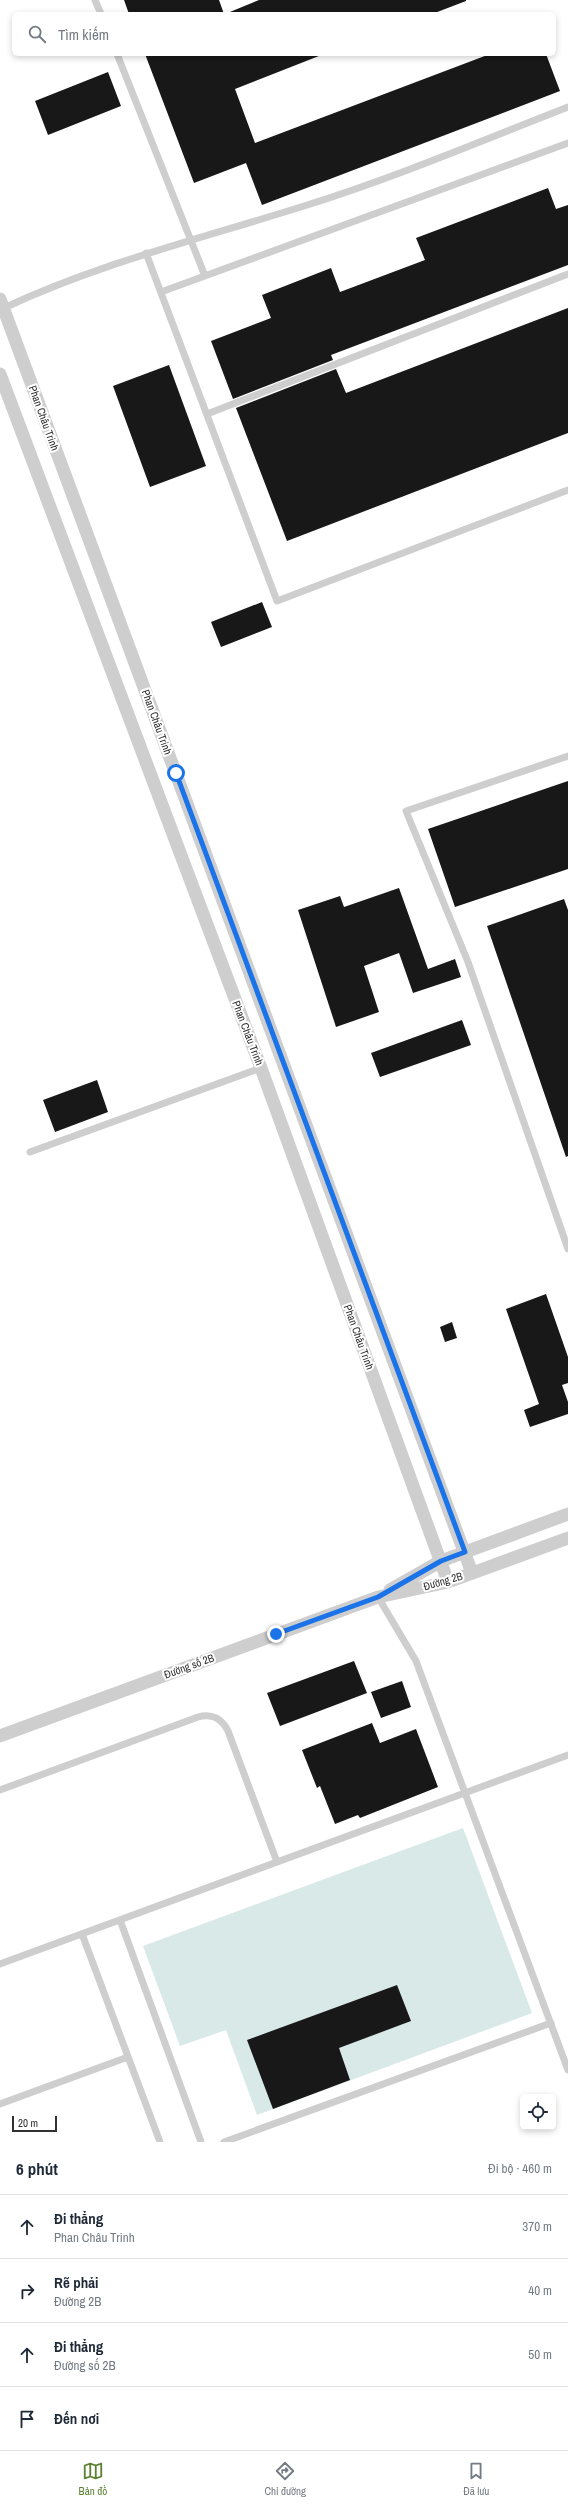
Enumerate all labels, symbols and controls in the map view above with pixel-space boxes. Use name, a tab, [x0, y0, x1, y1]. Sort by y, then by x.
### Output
search box	[12, 12, 556, 56]
icon: search	[26, 23, 48, 45]
text: Tìm kiếm	[58, 24, 109, 45]
street label: Phan Châu Trinh	[26, 384, 62, 452]
street label: Phan Châu Trinh	[139, 688, 175, 756]
route start	[167, 764, 185, 782]
street label: Phan Châu Trinh	[229, 999, 267, 1067]
street label: Phan Châu Trinh	[341, 1303, 377, 1371]
street label: Đường 2B	[422, 1569, 464, 1593]
route end	[267, 1625, 285, 1643]
street label: Đường số 2B	[162, 1651, 216, 1681]
map controls	[520, 2094, 556, 2130]
button: locate	[520, 2094, 556, 2130]
scale bar	[12, 2114, 57, 2133]
text: 20 m	[18, 2116, 38, 2130]
text: 6 phút	[16, 2157, 58, 2180]
text: Đi bộ · 460 m	[488, 2160, 552, 2177]
text: Đi thẳng	[54, 2208, 103, 2229]
icon: ahead	[16, 2216, 38, 2238]
text: 370 m	[522, 2218, 552, 2235]
text: Phan Châu Trinh	[54, 2229, 135, 2246]
text: Rẽ phải	[54, 2272, 98, 2293]
icon: right	[16, 2280, 38, 2302]
text: 40 m	[528, 2282, 552, 2299]
text: Đường 2B	[54, 2293, 101, 2310]
text: Đi thẳng	[54, 2336, 103, 2357]
icon: ahead	[16, 2344, 38, 2366]
text: 50 m	[528, 2346, 552, 2363]
text: Đường số 2B	[54, 2357, 116, 2374]
icon: arrive	[16, 2408, 38, 2430]
text: Đến nơi	[54, 2408, 99, 2429]
tab: Bản đồ	[79, 2460, 107, 2498]
tab: Chỉ đường	[264, 2460, 306, 2498]
tab: Đã lưu	[463, 2460, 489, 2498]

